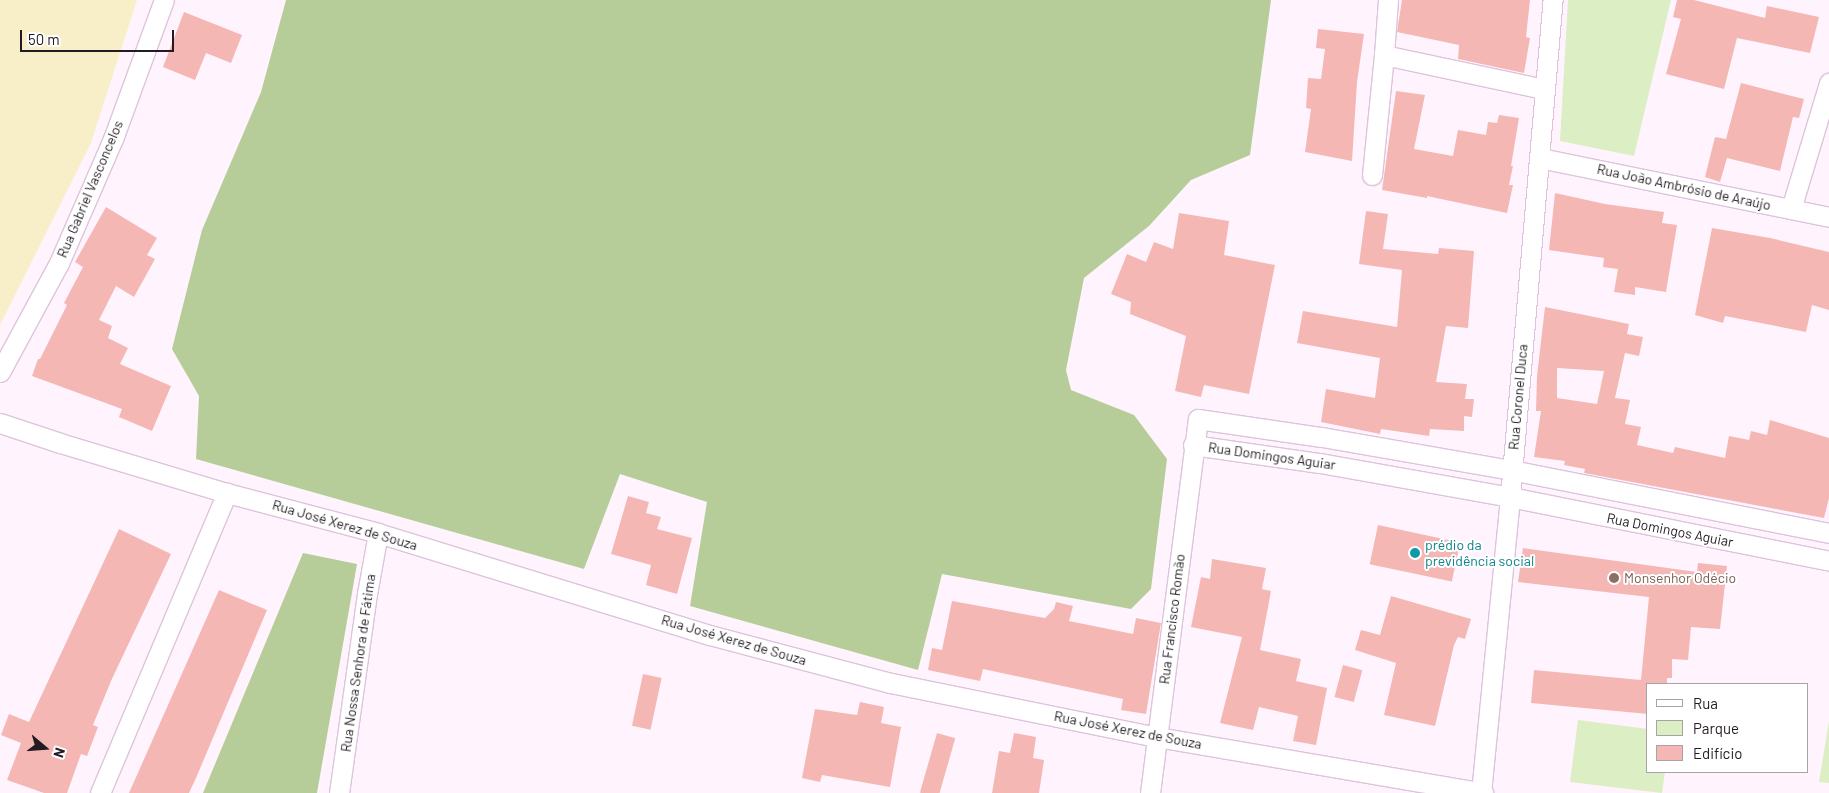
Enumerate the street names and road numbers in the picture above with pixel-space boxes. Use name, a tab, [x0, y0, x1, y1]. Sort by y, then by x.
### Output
street label: Rua Gabriel Vasconcelos	[53, 118, 127, 260]
street label: Rua João Ambrósio de Araújo	[1595, 160, 1773, 214]
street label: Rua Coronel Duca	[1505, 343, 1531, 451]
street label: Rua Domingos Aguiar	[1207, 439, 1337, 473]
street label: Rua José Xerez de Souza	[270, 496, 420, 554]
street label: Rua Domingos Aguiar	[1605, 509, 1735, 551]
street label: Rua Francisco Romão	[1156, 553, 1188, 685]
street label: Rua Nossa Senhora de Fátima	[337, 573, 379, 753]
street label: Rua José Xerez de Souza	[659, 611, 809, 669]
street label: Rua José Xerez de Souza	[1053, 707, 1203, 753]

